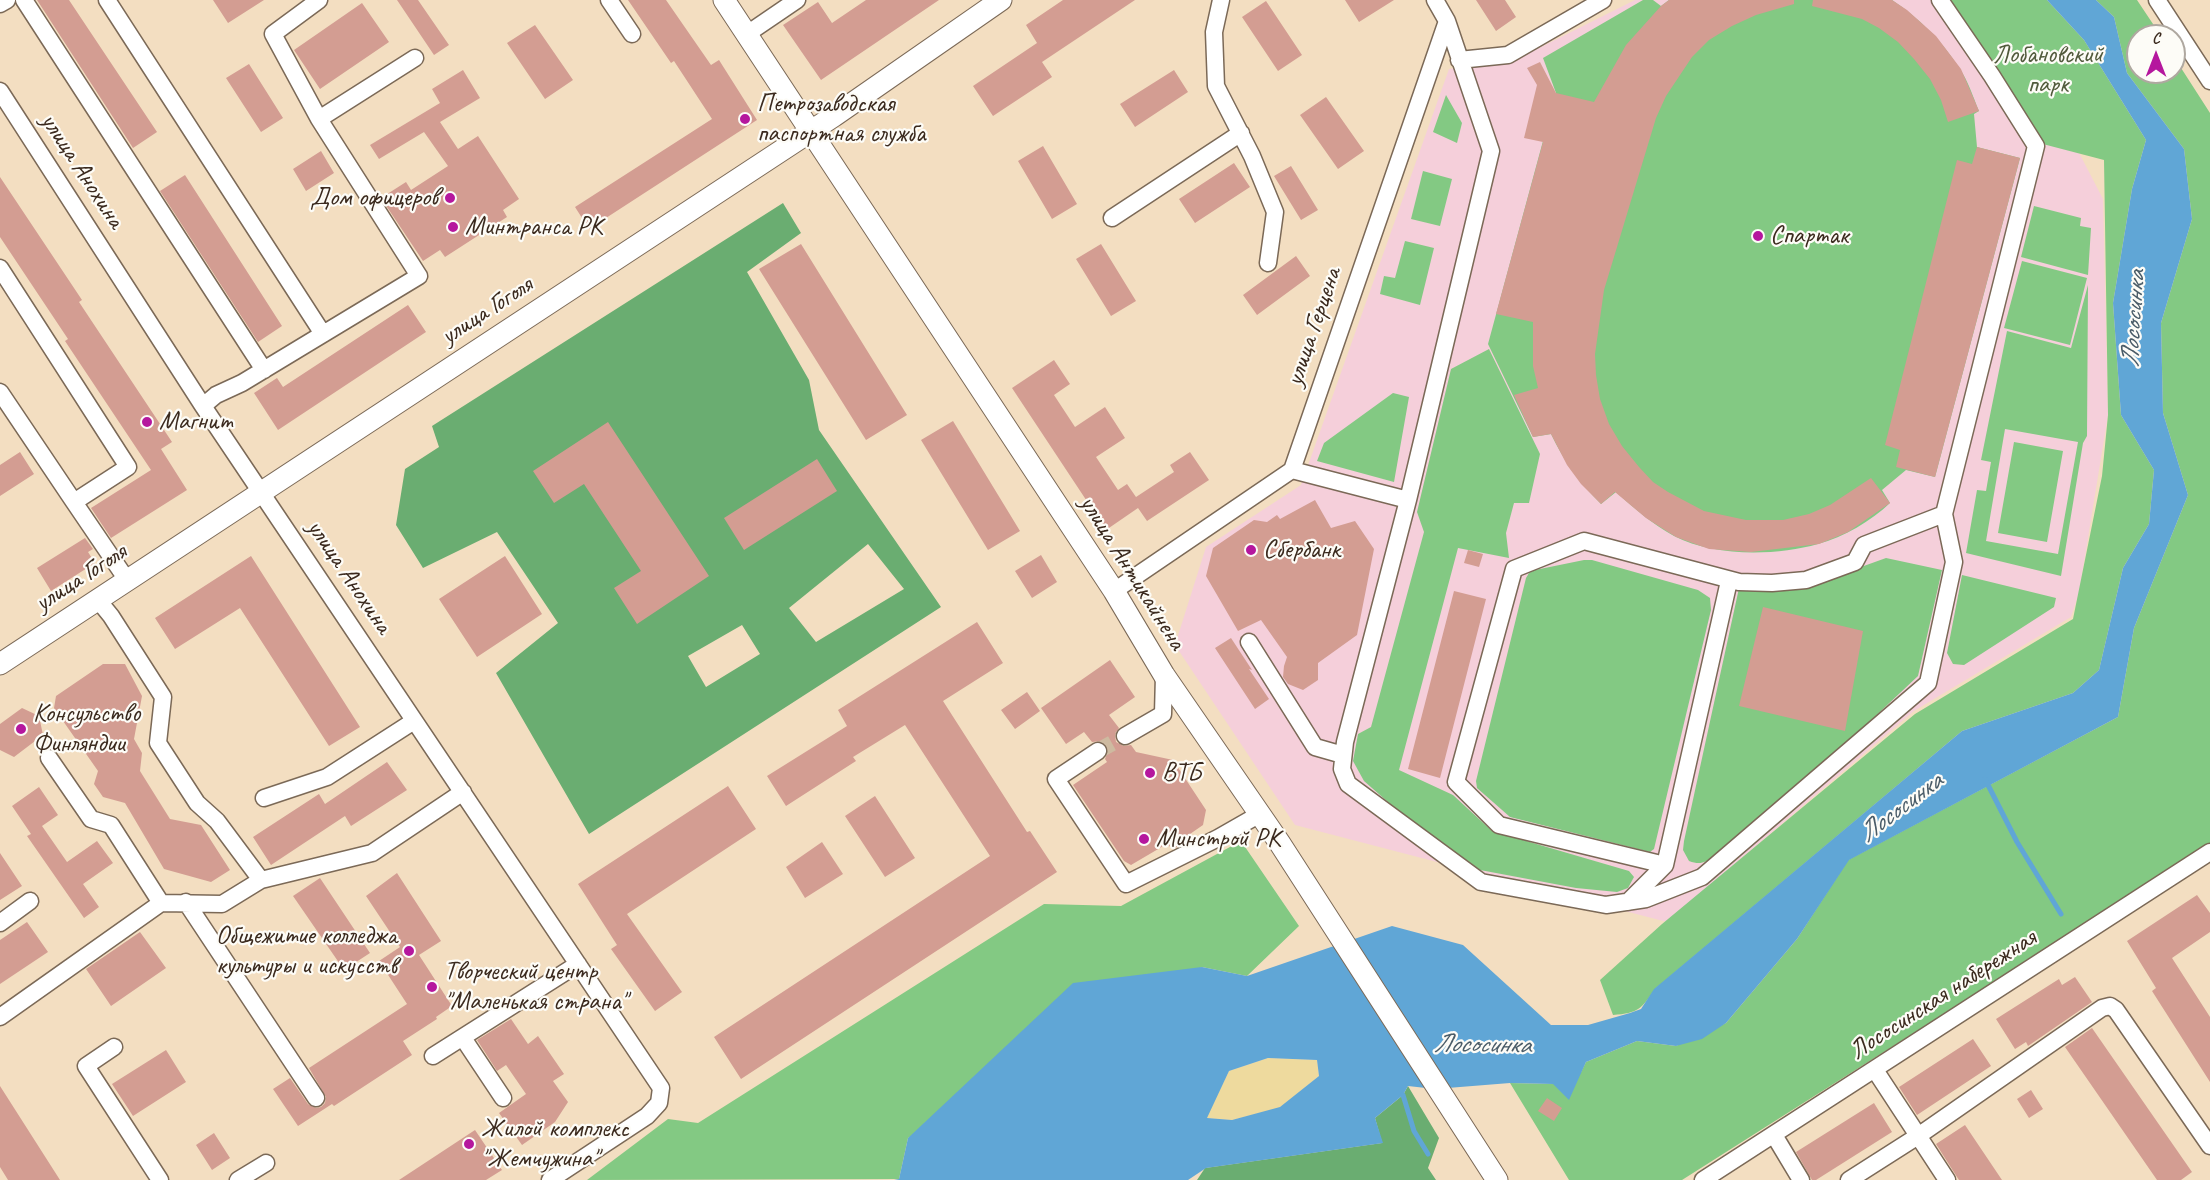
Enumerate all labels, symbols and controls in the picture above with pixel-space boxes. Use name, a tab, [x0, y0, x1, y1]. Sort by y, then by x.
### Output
north arrow	[2126, 24, 2186, 84]
text: С	[2152, 28, 2160, 48]
park label: Лобановский парк	[1993, 39, 2103, 100]
place label: Петрозаводская паспортная служба	[757, 88, 925, 150]
street label: улица Анохина	[33, 108, 131, 234]
marker: Петрозаводская паспортная служба	[738, 112, 752, 126]
place label: Дом офицеров	[310, 182, 438, 214]
marker: Дом офицеров	[443, 191, 457, 205]
place label: Минтранса РК	[465, 211, 602, 243]
marker: Минтранса РК	[446, 220, 460, 234]
place label: Спартак	[1770, 220, 1848, 252]
marker: Спартак	[1751, 229, 1765, 243]
street label: улица Герцена	[1279, 264, 1349, 390]
water label: Лососинка	[2114, 269, 2154, 369]
street label: улица Гоголя	[435, 270, 539, 352]
place label: Магнит	[159, 406, 233, 438]
marker: Магнит	[140, 415, 154, 429]
street label: улица Антикайнена	[1072, 490, 1192, 656]
street label: улица Анохина	[299, 514, 399, 640]
place label: Сбербанк	[1263, 534, 1340, 566]
street label: улица Гоголя	[29, 537, 133, 619]
marker: Сбербанк	[1244, 543, 1258, 557]
place label: Консульство Финляндии	[33, 698, 140, 760]
marker: Консульство Финляндии	[14, 722, 28, 736]
place label: ВТБ	[1162, 757, 1201, 789]
marker: ВТБ	[1143, 766, 1157, 780]
water label: Лососинка	[1853, 766, 1949, 850]
place label: Минстрой РК	[1156, 823, 1280, 855]
marker: Минстрой РК	[1137, 832, 1151, 846]
place label: Общежитие колледжа культуры и искусств	[216, 920, 397, 982]
street label: Лососинская набережная	[1844, 923, 2042, 1067]
marker: Общежитие колледжа культуры и искусств	[402, 944, 416, 958]
place label: Творческий центр "Маленькая страна"	[444, 956, 627, 1018]
marker: Творческий центр "Маленькая страна"	[425, 980, 439, 994]
water label: Лососинка	[1433, 1028, 1531, 1062]
place label: Жилой комплекс "Жемчужина"	[481, 1113, 629, 1174]
marker: Жилой комплекс "Жемчужина"	[462, 1137, 476, 1151]

